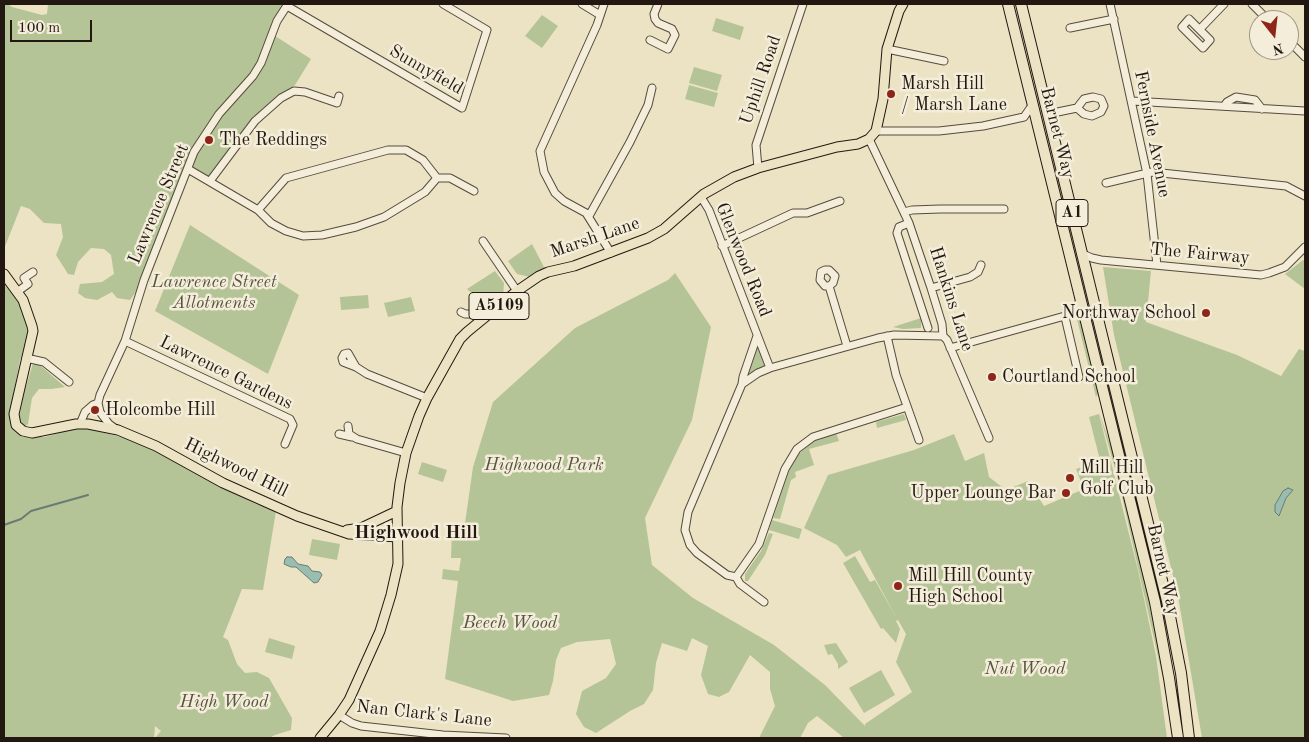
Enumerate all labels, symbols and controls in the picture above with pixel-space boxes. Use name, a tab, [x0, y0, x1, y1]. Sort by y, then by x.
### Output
scale bar	[12, 10, 95, 42]
north arrow	[1249, 10, 1299, 60]
text: 100 m	[18, 21, 60, 36]
street label: Uphill Road	[736, 33, 786, 127]
street label: Sunnyfield	[385, 40, 467, 100]
text: N	[1271, 40, 1285, 57]
street label: Fernside Avenue	[1129, 69, 1175, 199]
place label: Marsh Hill / Marsh Lane	[901, 73, 1007, 116]
street label: Barnet Way	[1035, 85, 1079, 181]
marker: Marsh Hill / Marsh Lane	[885, 88, 897, 100]
place label: The Reddings	[219, 129, 327, 151]
marker: The Reddings	[203, 134, 215, 146]
street label: Lawrence Street	[124, 141, 194, 267]
street label: Glenwood Road	[710, 200, 776, 320]
road number: A1	[1056, 200, 1088, 227]
street label: Marsh Lane	[548, 213, 642, 263]
street label: The Fairway	[1149, 239, 1251, 269]
street label: Hankins Lane	[924, 244, 978, 354]
park label: Lawrence Street Allotments	[151, 271, 277, 314]
road number: A5109	[469, 292, 529, 320]
place label: Northway School	[1062, 302, 1196, 324]
marker: Northway School	[1200, 307, 1212, 319]
street label: Lawrence Gardens	[156, 331, 296, 415]
place label: Courtland School	[1002, 366, 1136, 388]
marker: Courtland School	[986, 371, 998, 383]
place label: Holcombe Hill	[105, 399, 215, 421]
marker: Holcombe Hill	[89, 404, 101, 416]
street label: Highwood Hill	[181, 434, 291, 502]
park label: Highwood Park	[484, 454, 604, 476]
place label: Mill Hill Golf Club	[1080, 457, 1153, 499]
marker: Mill Hill Golf Club	[1064, 472, 1076, 484]
place label: Upper Lounge Bar	[911, 482, 1056, 504]
marker: Upper Lounge Bar	[1060, 487, 1072, 499]
district label: Highwood Hill	[354, 522, 478, 544]
street label: Barnet Way	[1142, 522, 1184, 618]
place label: Mill Hill County High School	[908, 565, 1033, 608]
marker: Mill Hill County High School	[892, 580, 904, 592]
park label: Beech Wood	[463, 612, 557, 634]
park label: Nut Wood	[985, 658, 1065, 680]
park label: High Wood	[180, 691, 268, 713]
street label: Nan Clark's Lane	[355, 696, 493, 732]

